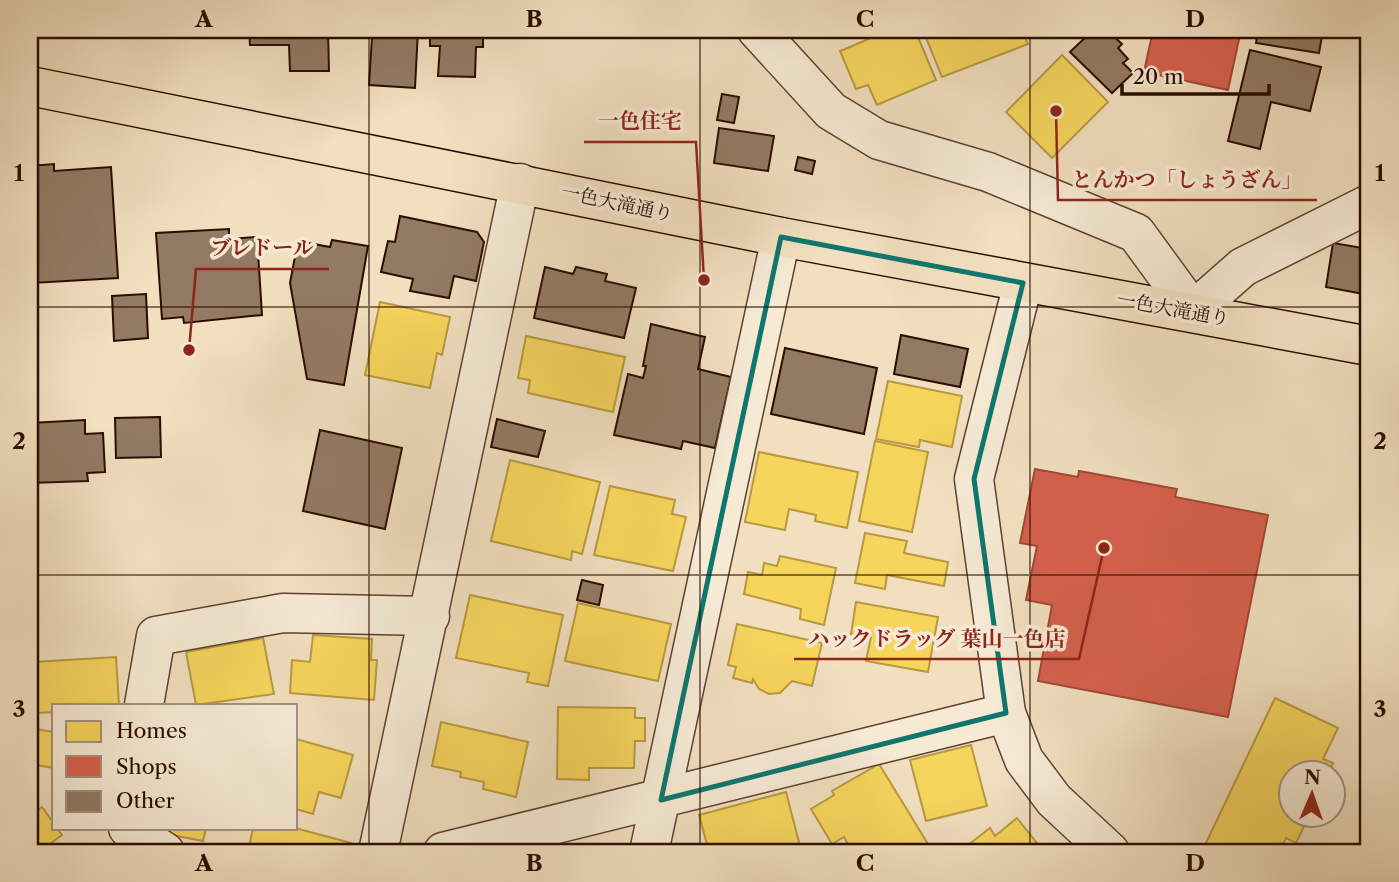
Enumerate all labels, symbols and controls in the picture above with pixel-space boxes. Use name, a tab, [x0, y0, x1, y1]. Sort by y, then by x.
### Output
text: A	[194, 5, 214, 33]
text: B	[525, 5, 543, 33]
text: C	[856, 5, 874, 33]
text: D	[1185, 5, 1205, 33]
scale bar	[1122, 52, 1270, 96]
text: 20 m	[1133, 64, 1184, 89]
callout: 一色住宅	[584, 100, 696, 142]
text: 一色住宅	[598, 108, 682, 133]
callout: とんかつ「しょうざん」	[1058, 158, 1317, 200]
text: 1	[14, 159, 25, 187]
text: 1	[1375, 159, 1386, 187]
text: とんかつ「しょうざん」	[1072, 167, 1303, 192]
street label: 一色大滝通り	[559, 180, 675, 226]
callout: ブレドール	[196, 227, 329, 269]
text: ブレドール	[210, 235, 314, 260]
street label: 一色大滝通り	[1115, 288, 1231, 330]
text: 2	[12, 427, 26, 455]
text: 2	[1373, 427, 1387, 455]
callout: ハックドラッグ 葉山一色店	[794, 617, 1079, 659]
text: ハックドラッグ 葉山一色店	[809, 626, 1065, 651]
text: 3	[13, 695, 26, 723]
text: 3	[1374, 695, 1387, 723]
legend	[52, 704, 298, 830]
text: Homes	[116, 718, 187, 743]
text: Shops	[116, 754, 177, 779]
north arrow	[1276, 760, 1346, 830]
text: N	[1304, 766, 1321, 789]
text: Other	[116, 788, 175, 813]
text: A	[194, 849, 214, 877]
text: B	[525, 849, 543, 877]
text: C	[856, 849, 874, 877]
text: D	[1185, 849, 1205, 877]

